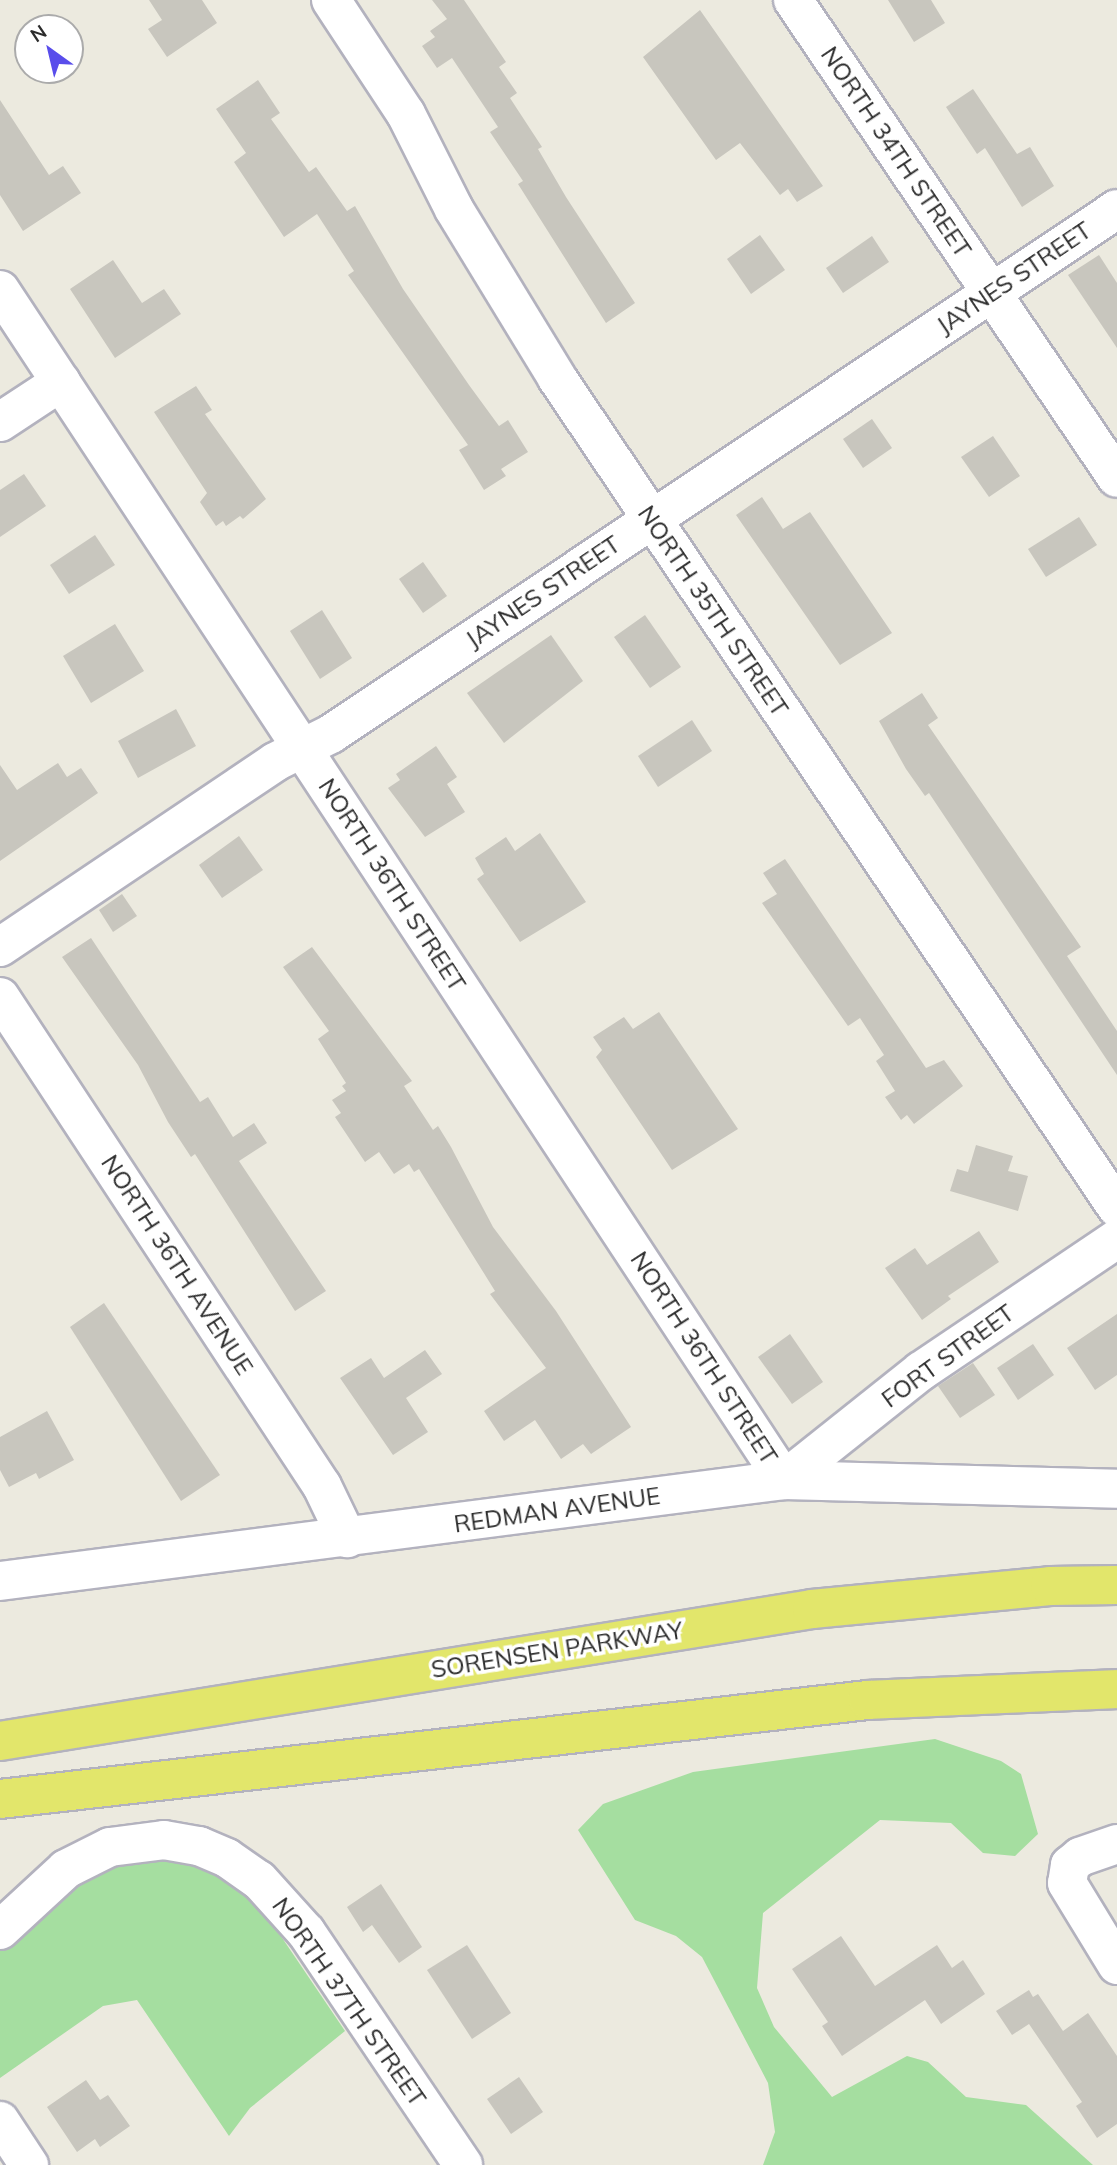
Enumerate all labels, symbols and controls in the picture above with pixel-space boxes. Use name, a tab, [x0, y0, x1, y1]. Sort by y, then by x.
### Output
north arrow	[14, 14, 84, 84]
text: N	[26, 19, 51, 47]
street label: NORTH 34TH STREET	[815, 41, 977, 263]
street label: JAYNES STREET	[931, 216, 1097, 340]
street label: NORTH 35TH STREET	[632, 500, 794, 722]
street label: JAYNES STREET	[460, 530, 626, 654]
street label: NORTH 36TH STREET	[312, 773, 472, 997]
street label: NORTH 36TH AVENUE	[95, 1150, 259, 1380]
street label: NORTH 36TH STREET	[624, 1246, 784, 1470]
street label: FORT STREET	[876, 1298, 1020, 1414]
street label: REDMAN AVENUE	[452, 1481, 662, 1539]
street label: SORENSEN PARKWAY	[429, 1616, 685, 1684]
street label: NORTH 37TH STREET	[266, 1892, 432, 2112]

